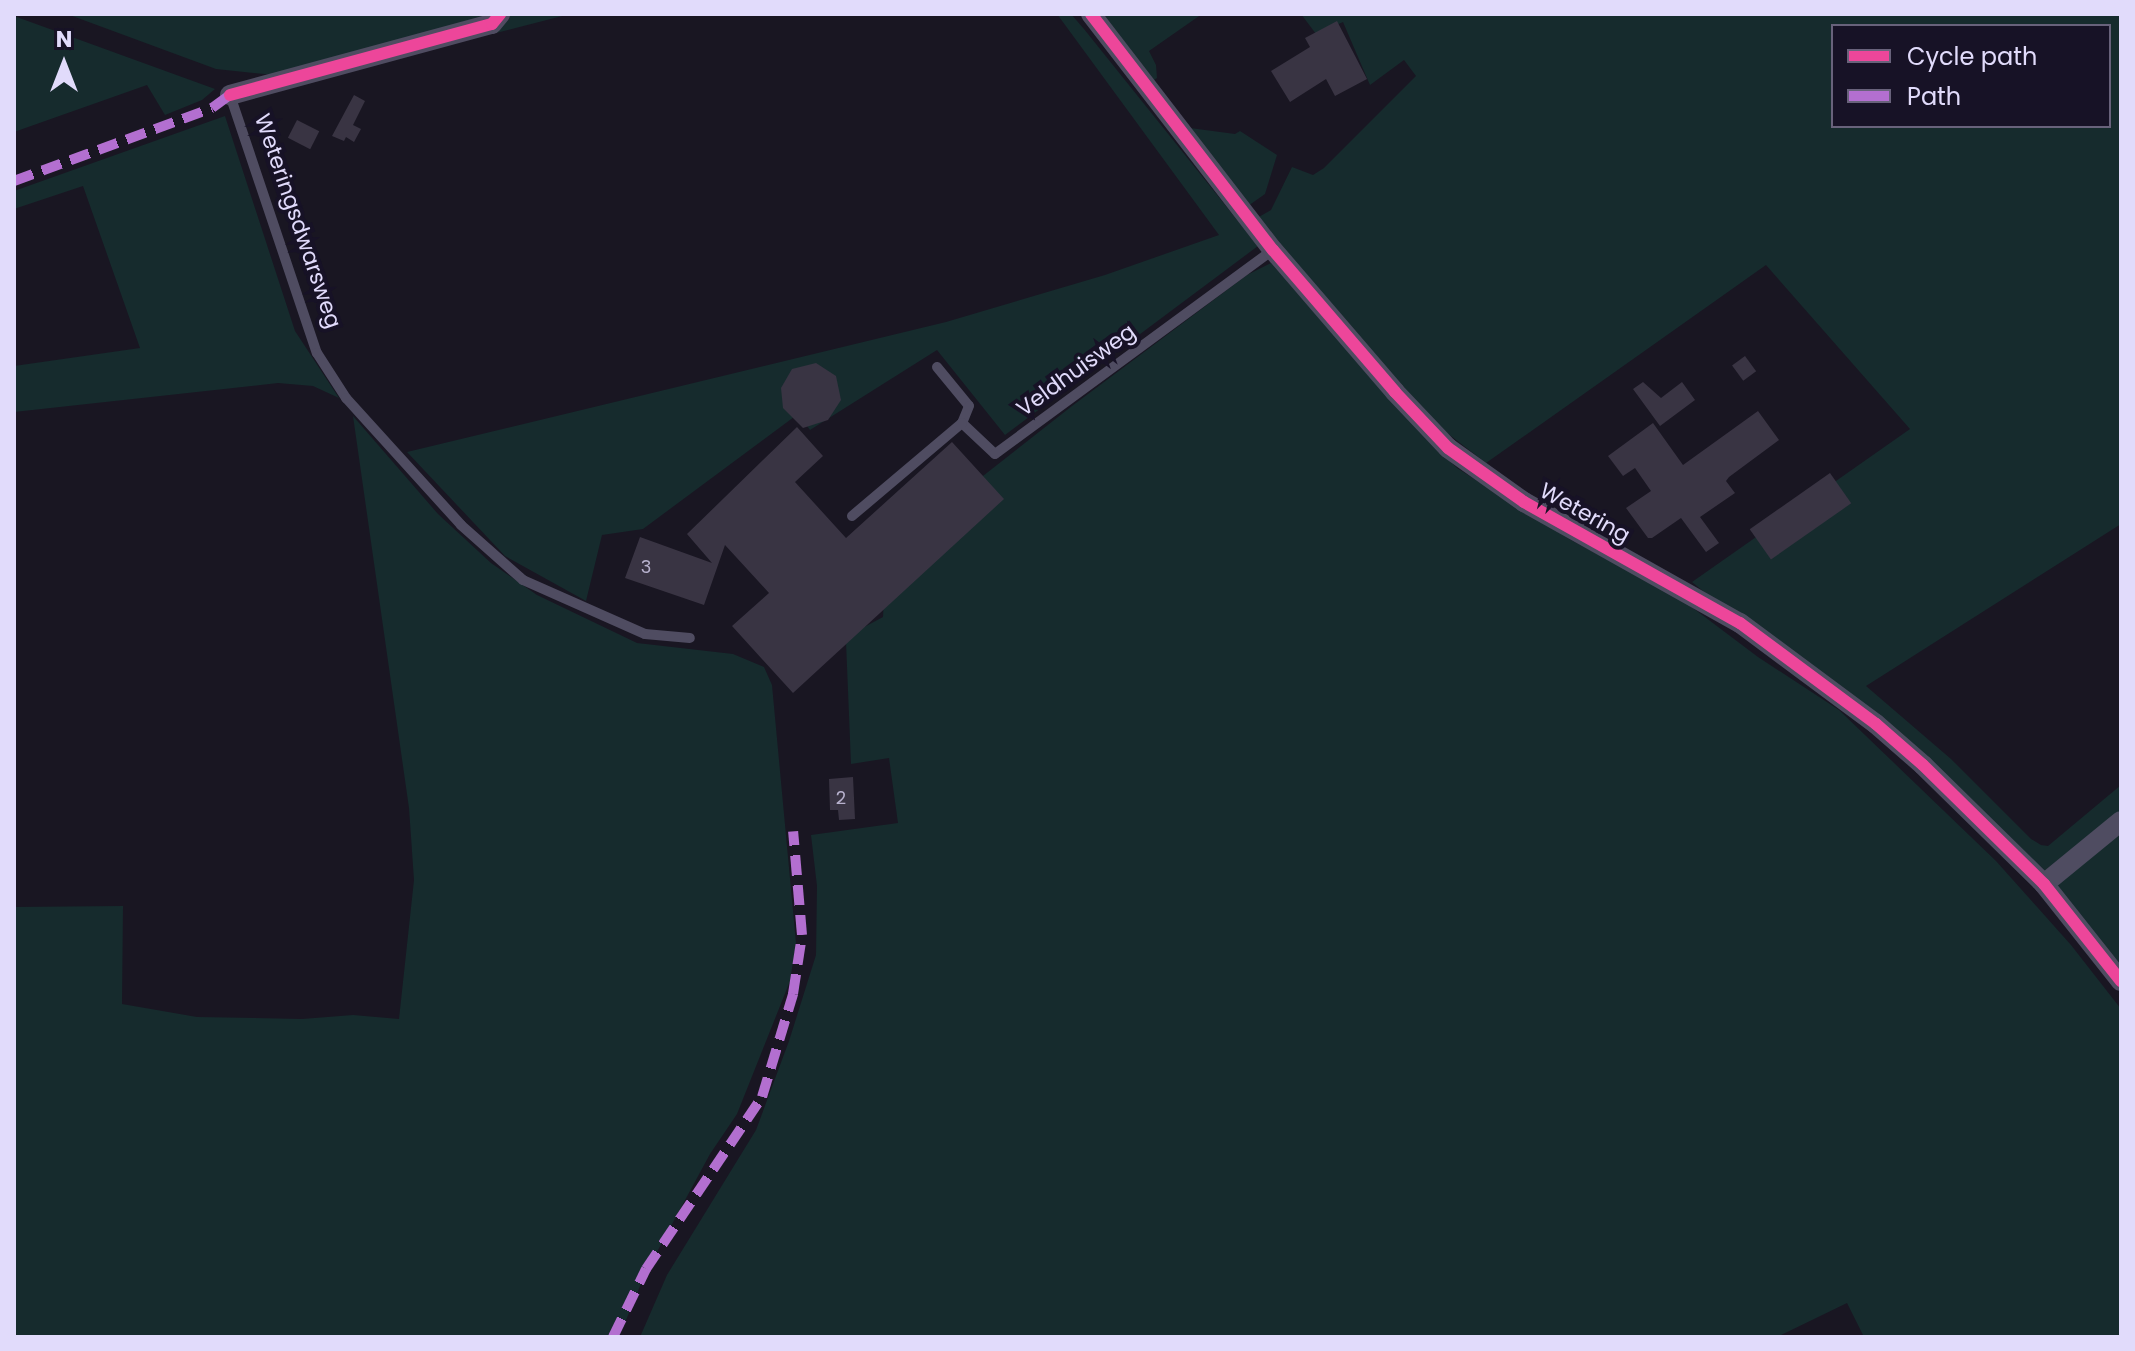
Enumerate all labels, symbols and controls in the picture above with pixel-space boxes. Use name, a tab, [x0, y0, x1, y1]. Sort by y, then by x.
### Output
north arrow	[24, 24, 104, 104]
text: N	[56, 24, 72, 55]
legend	[1831, 24, 2111, 128]
text: Cycle path	[1907, 40, 2037, 73]
text: Path	[1907, 80, 1961, 113]
street label: Weteringsdwarsweg	[249, 110, 347, 332]
street label: Veldhuisweg	[1011, 318, 1141, 422]
street label: Wetering	[1535, 477, 1635, 549]
house number: 3	[641, 556, 651, 578]
house number: 2	[836, 787, 846, 809]

